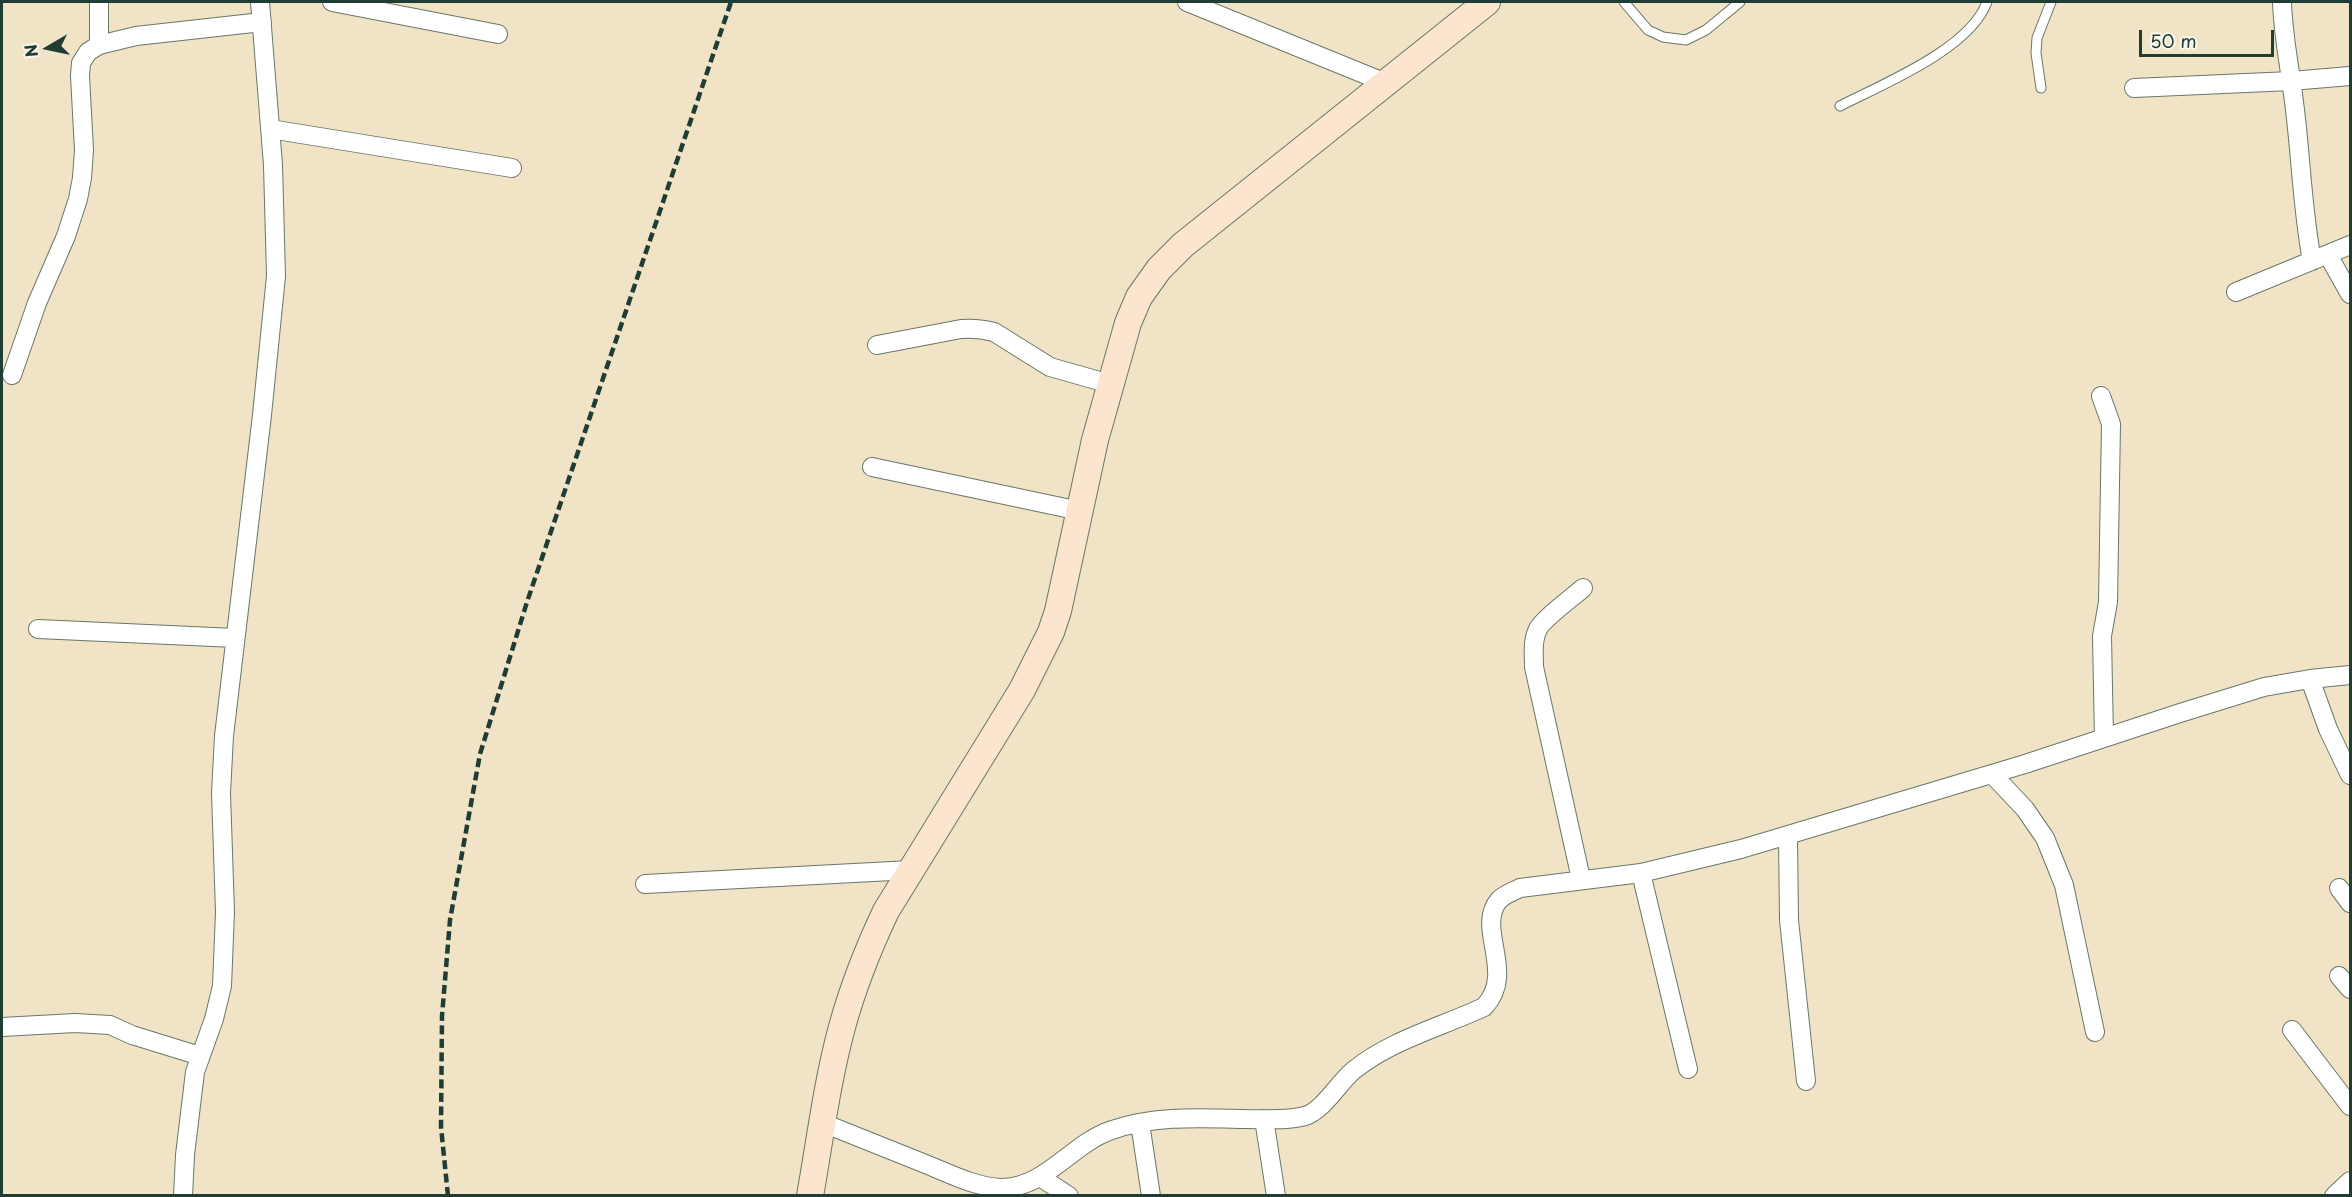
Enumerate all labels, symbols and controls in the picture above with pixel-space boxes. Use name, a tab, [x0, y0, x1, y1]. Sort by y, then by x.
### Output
north arrow	[18, 18, 78, 78]
scale bar	[2142, 18, 2277, 56]
text: 50 m	[2150, 27, 2197, 54]
text: N	[17, 43, 43, 59]

